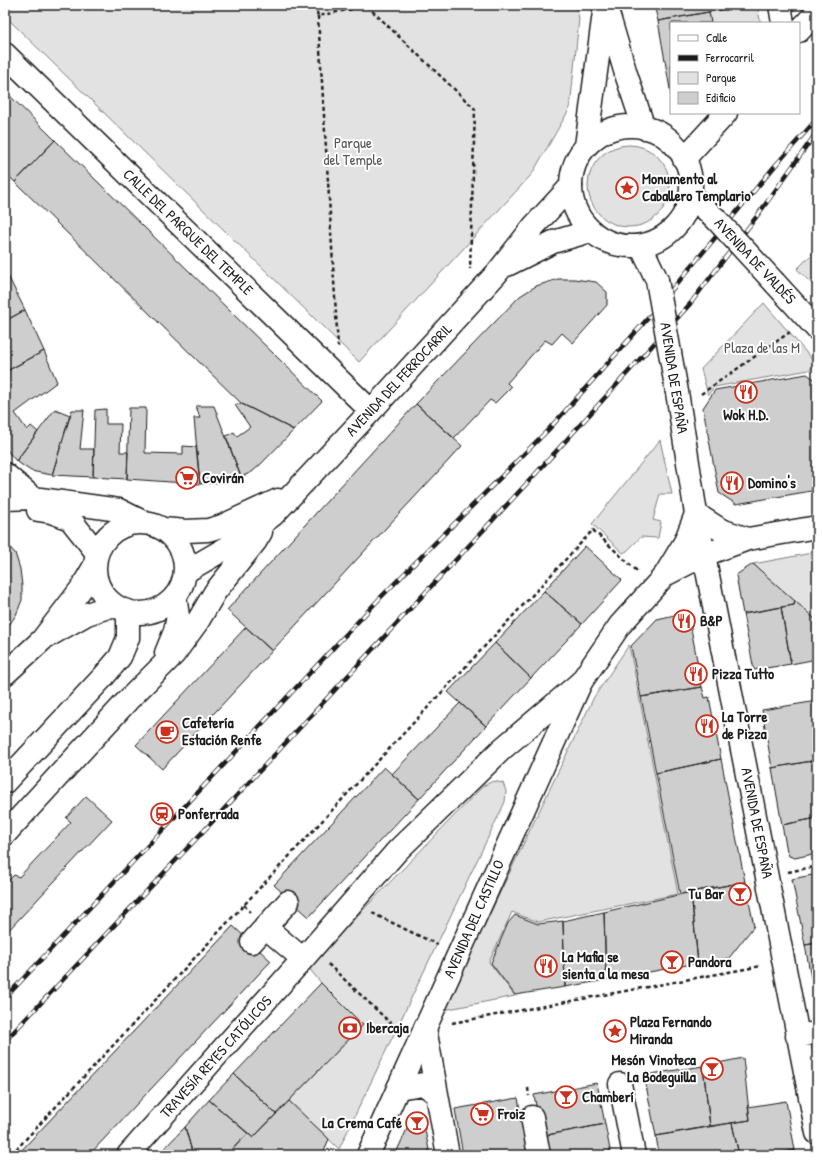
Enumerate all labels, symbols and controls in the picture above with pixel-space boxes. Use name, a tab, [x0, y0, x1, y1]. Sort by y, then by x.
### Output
legend	[670, 22, 800, 114]
text: Calle	[706, 29, 727, 46]
text: Ferrocarril	[705, 49, 755, 66]
text: Parque	[706, 69, 736, 86]
text: Edificio	[706, 89, 736, 106]
park label: Parque del Temple	[324, 132, 382, 170]
street label: CALLE DEL PARQUE DEL TEMPLE	[119, 164, 258, 300]
place label: Monumento al Caballero Templario	[642, 168, 751, 207]
place icon: Monumento al Caballero Templario	[614, 175, 640, 201]
street label: AVENIDA DE VALDÉS	[710, 213, 801, 308]
street label: AVENIDA DEL FERROCARRIL	[341, 318, 457, 441]
street label: AVENIDA DE ESPAÑA	[655, 321, 694, 436]
park label: Plaza de las M	[724, 337, 800, 358]
restaurant icon: Wok H.D.	[733, 379, 759, 405]
place label: Wok H.D.	[723, 404, 769, 425]
supermarket icon: Covirán	[174, 465, 200, 491]
place label: Covirán	[202, 467, 244, 488]
restaurant icon: Domino's	[719, 470, 745, 496]
place label: Domino's	[748, 472, 796, 493]
restaurant icon: B&P	[671, 608, 697, 634]
place label: B&P	[700, 610, 723, 631]
restaurant icon: Pizza Tutto	[683, 661, 709, 687]
place label: Pizza Tutto	[712, 663, 774, 684]
place label: La Torre de Pizza	[722, 706, 768, 744]
place label: Cafetería Estación Renfe	[182, 712, 262, 750]
restaurant icon: La Torre de Pizza	[694, 713, 720, 739]
cafe icon: Cafetería Estación Renfe	[154, 719, 180, 745]
street label: AVENIDA DE ESPAÑA	[736, 766, 779, 881]
station icon: Ponferrada	[149, 801, 175, 827]
place label: Ponferrada	[178, 803, 239, 824]
street label: AVENIDA DEL CASTILLO	[438, 856, 509, 981]
bar icon: Tu Bar	[727, 881, 753, 907]
place label: Tu Bar	[687, 883, 724, 904]
place label: La Mafia se sienta a la mesa	[562, 946, 649, 984]
bar icon: Pandora	[659, 949, 685, 975]
place label: Pandora	[688, 951, 732, 972]
restaurant icon: La Mafia se sienta a la mesa	[533, 953, 559, 979]
street label: TRAVESÍA REYES CATÓLICOS	[155, 991, 276, 1122]
place label: Plaza Fernando Miranda	[630, 1011, 712, 1049]
bank icon: Ibercaja	[337, 1015, 363, 1041]
place label: Ibercaja	[366, 1017, 409, 1038]
place icon: Plaza Fernando Miranda	[602, 1018, 628, 1044]
place label: Mesón Vinoteca La Bodeguilla	[612, 1049, 696, 1088]
bar icon: Mesón Vinoteca La Bodeguilla	[699, 1056, 725, 1082]
bar icon: Chamberí	[553, 1084, 579, 1110]
place label: Chamberí	[582, 1086, 634, 1107]
supermarket icon: Froiz	[469, 1101, 495, 1127]
place label: Froiz	[497, 1103, 526, 1124]
bar icon: La Crema Café	[404, 1110, 430, 1136]
place label: La Crema Café	[322, 1112, 402, 1133]

